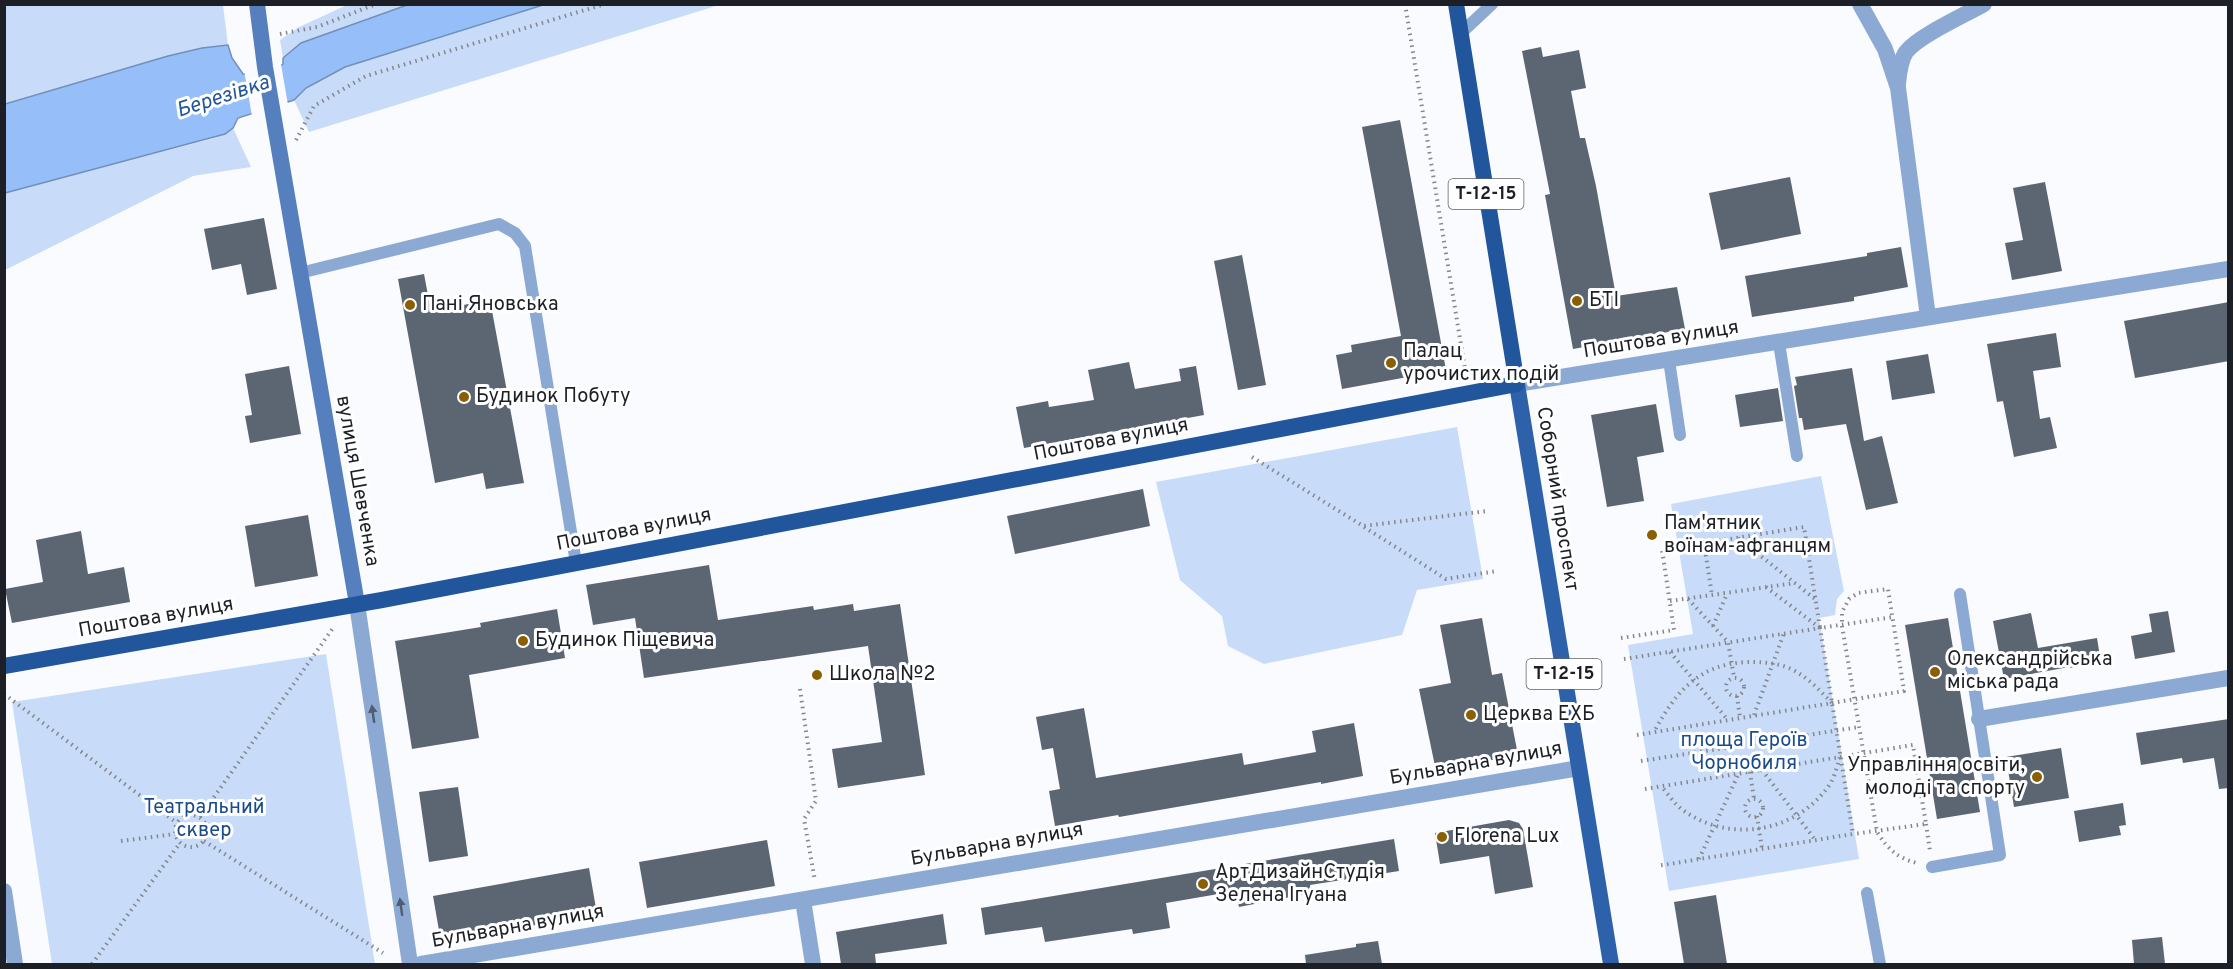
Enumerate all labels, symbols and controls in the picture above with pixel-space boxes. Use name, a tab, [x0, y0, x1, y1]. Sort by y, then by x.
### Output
water label: Березівка	[173, 69, 273, 125]
road number: Т-12-15	[1448, 179, 1524, 209]
place label: БТІ	[1589, 288, 1619, 314]
place label: Пані Яновська	[422, 292, 559, 318]
marker: БТІ	[1570, 294, 1584, 308]
marker: Пані Яновська	[403, 298, 417, 312]
street label: Поштова вулиця	[1581, 315, 1741, 365]
place label: Палац урочистих подій	[1403, 339, 1559, 388]
marker: Палац урочистих подій	[1384, 356, 1398, 370]
place label: Будинок Побуту	[476, 384, 631, 410]
marker: Будинок Побуту	[457, 390, 471, 404]
street label: вулиця Шевченка	[329, 394, 385, 568]
street label: Соборний проспект	[1530, 405, 1584, 593]
street label: Поштова вулиця	[1031, 412, 1191, 468]
street label: Поштова вулиця	[554, 502, 714, 558]
place label: Пам'ятник воїнам-афганцям	[1664, 511, 1831, 560]
marker: Пам'ятник воїнам-афганцям	[1645, 528, 1659, 542]
street label: Поштова вулиця	[76, 592, 236, 644]
place label: Будинок Піщевича	[535, 628, 714, 654]
marker: Будинок Піщевича	[516, 634, 530, 648]
place label: Олександрійська міська рада	[1947, 647, 2112, 696]
road number: Т-12-15	[1526, 659, 1602, 689]
place label: Школа №2	[829, 662, 936, 688]
marker: Олександрійська міська рада	[1928, 665, 1942, 679]
marker: Школа №2	[810, 668, 824, 682]
place label: Церква ЕХБ	[1483, 702, 1595, 728]
one-way arrow	[368, 704, 377, 723]
marker: Церква ЕХБ	[1464, 708, 1478, 722]
park label: площа Героїв Чорнобиля	[1680, 728, 1808, 777]
street label: Бульварна вулиця	[1388, 736, 1564, 792]
place label: Управління освіти, молоді та спорту	[1847, 753, 2025, 802]
marker: Управління освіти, молоді та спорту	[2030, 770, 2044, 784]
park label: Театральний сквер	[143, 795, 265, 844]
street label: Бульварна вулиця	[909, 817, 1085, 873]
place label: Florena Lux	[1454, 824, 1559, 850]
marker: Florena Lux	[1435, 830, 1449, 844]
place label: АртДизайнСтудія Зелена Ігуана	[1215, 860, 1385, 909]
marker: АртДизайнСтудія Зелена Ігуана	[1196, 877, 1210, 891]
one-way arrow	[397, 897, 406, 916]
street label: Бульварна вулиця	[430, 899, 606, 955]

